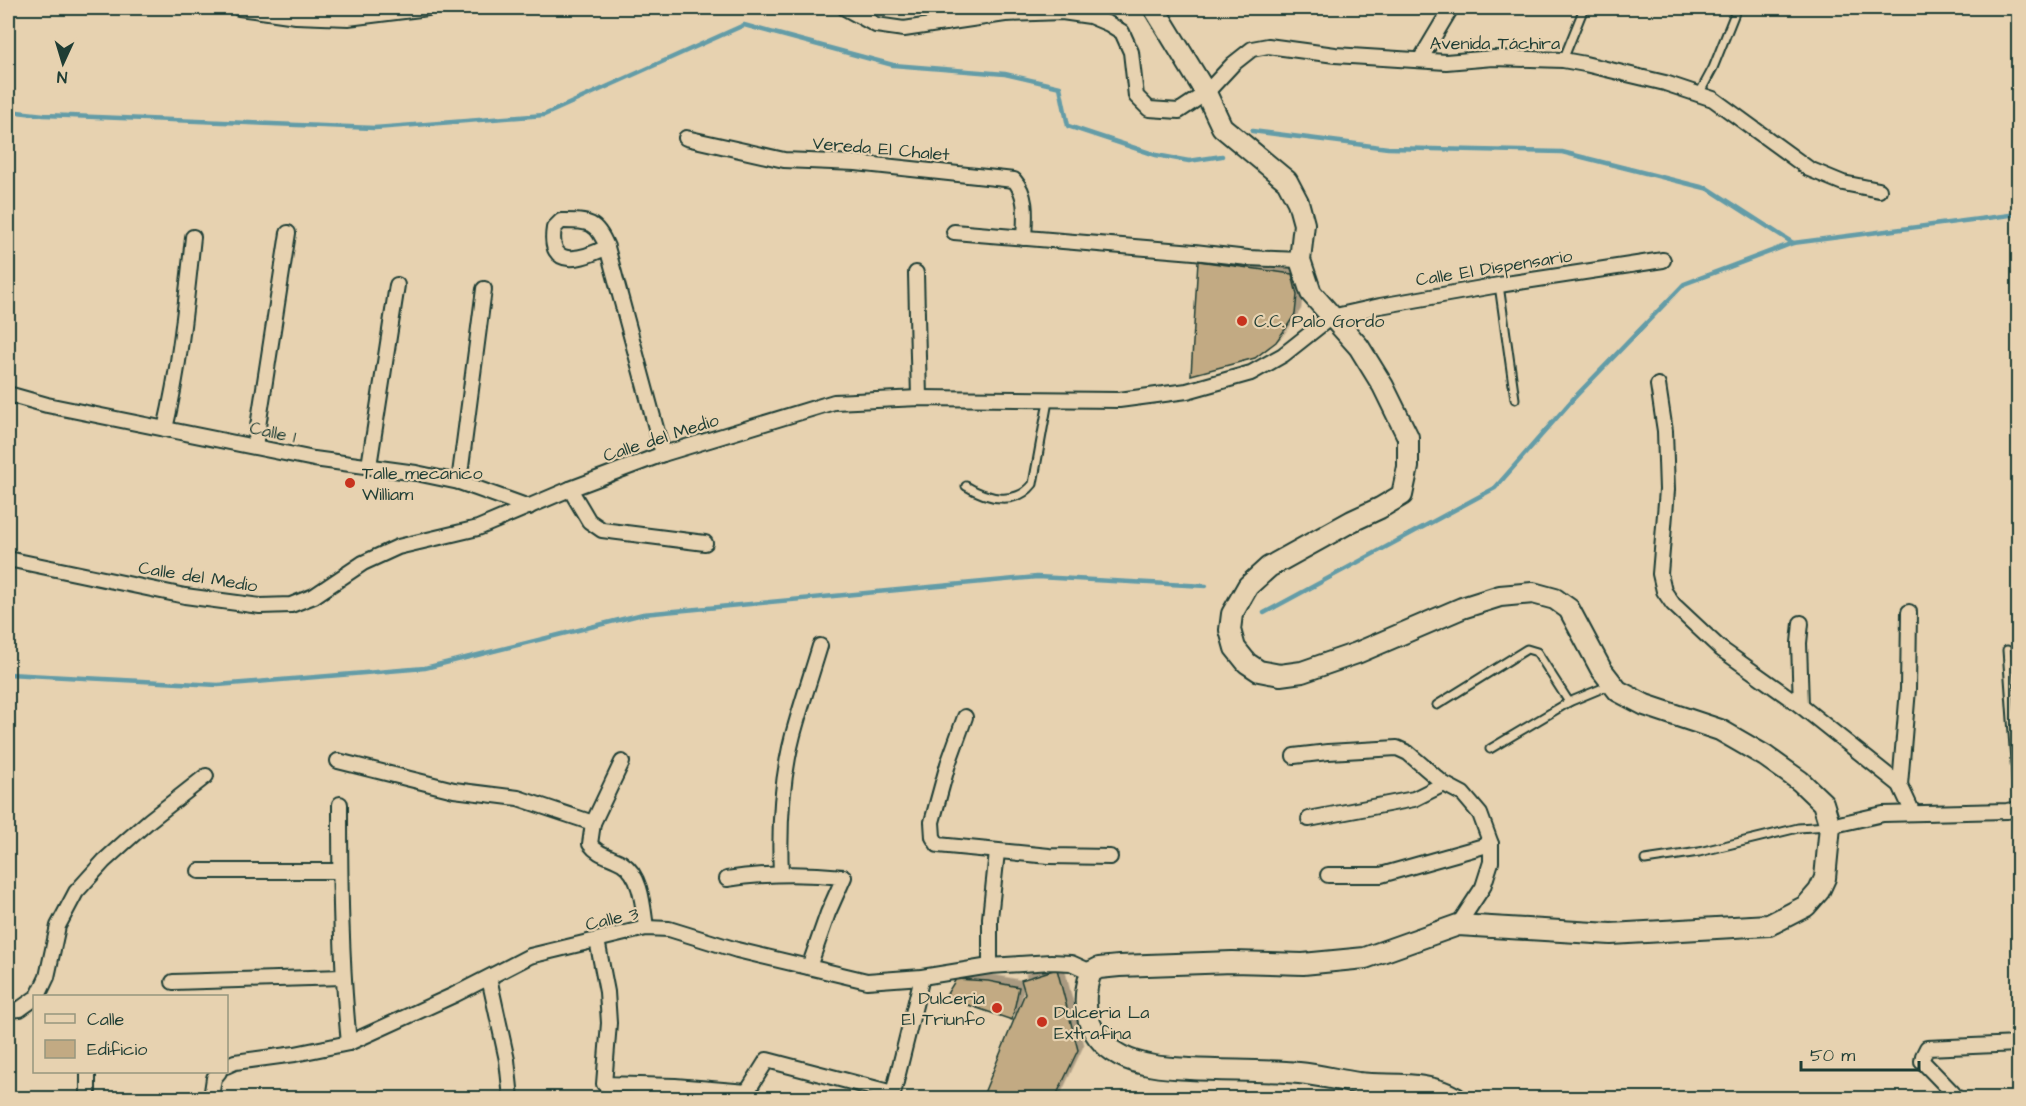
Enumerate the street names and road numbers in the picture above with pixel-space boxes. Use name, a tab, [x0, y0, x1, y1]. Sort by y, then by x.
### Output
street label: Avenida Táchira	[1430, 31, 1560, 56]
street label: Vereda El Chalet	[811, 131, 951, 168]
street label: Calle El Dispensario	[1414, 243, 1574, 293]
street label: Calle del Medio	[600, 408, 722, 468]
street label: Calle 1	[248, 415, 298, 449]
street label: Calle del Medio	[137, 555, 259, 599]
street label: Calle 3	[583, 901, 641, 937]

